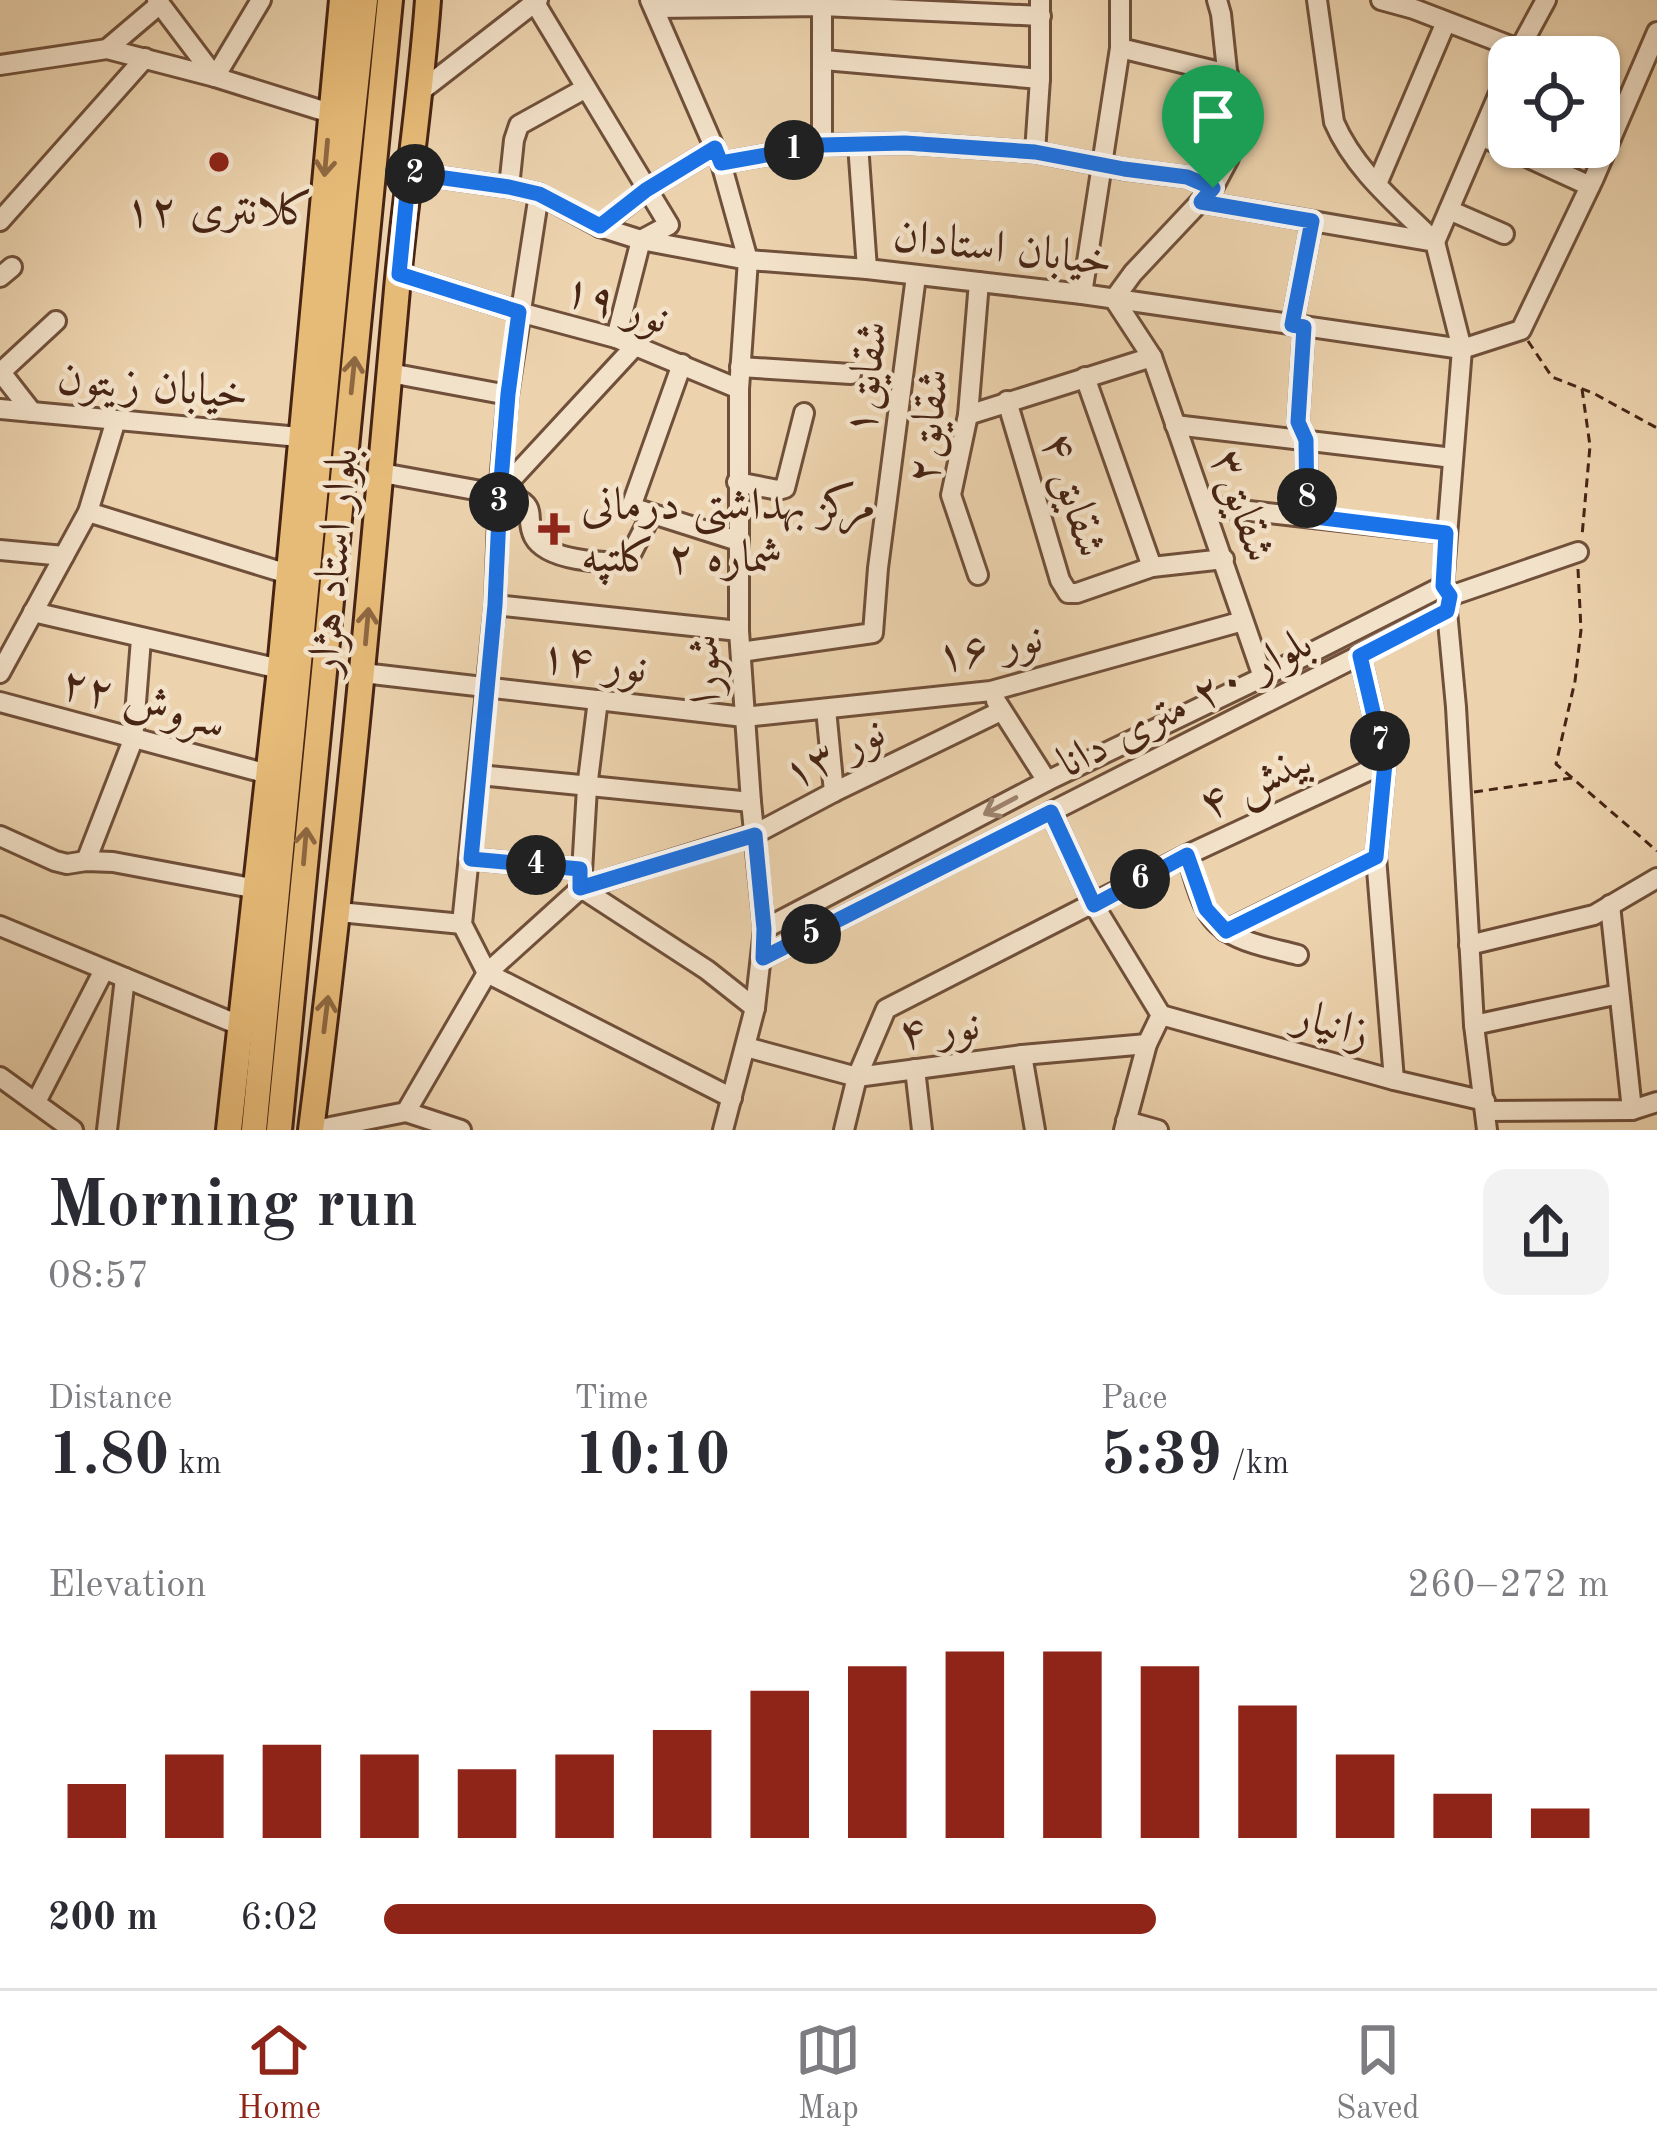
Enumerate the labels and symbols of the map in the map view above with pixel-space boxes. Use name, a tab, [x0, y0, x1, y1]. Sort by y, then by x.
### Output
pin	[1162, 65, 1264, 188]
pin: 1	[764, 120, 824, 180]
one-way arrow	[314, 138, 337, 177]
pin: 2	[385, 144, 445, 204]
marker: کلانتری ۱۲	[206, 149, 232, 175]
place label: کلانتری ۱۲	[124, 188, 314, 235]
street label: خیابان استادان	[890, 215, 1115, 286]
street label: نور ۱۹	[557, 268, 674, 346]
street label: شقایق۱	[839, 319, 899, 439]
one-way arrow	[343, 356, 365, 395]
street label: خیابان زیتون	[55, 358, 250, 421]
street label: شقایق۲	[902, 367, 960, 486]
street label: شقایق ۴	[1031, 428, 1112, 563]
street label: شقایق۳	[1200, 445, 1281, 569]
street label: بلوار استاد هژار	[303, 446, 370, 681]
pin: 8	[1277, 468, 1337, 528]
pin: 3	[469, 472, 529, 532]
place label: مرکز بهداشتی درمانی شماره ۲ کلتپه	[581, 481, 876, 586]
marker: مرکز بهداشتی درمانی شماره ۲ کلتپه	[538, 513, 570, 545]
one-way arrow	[356, 607, 379, 646]
street label: نور ۱۶	[933, 617, 1047, 684]
street label: بلوار ۲۰ متری دانا	[1052, 622, 1320, 788]
street label: شورا	[683, 633, 734, 704]
street label: نور ۱۴	[537, 636, 649, 695]
street label: سروش ۲۲	[55, 662, 230, 753]
street label: نور ۱۳	[777, 711, 894, 801]
pin: 7	[1350, 711, 1410, 771]
street label: بینش ۴	[1193, 739, 1320, 833]
one-way arrow	[983, 795, 1018, 818]
one-way arrow	[294, 827, 317, 866]
pin: 4	[506, 835, 566, 895]
pin: 6	[1110, 849, 1170, 909]
pin: 5	[781, 904, 841, 964]
street label: زانیار	[1285, 993, 1374, 1058]
one-way arrow	[315, 995, 338, 1034]
street label: نور ۴	[897, 1004, 983, 1061]

